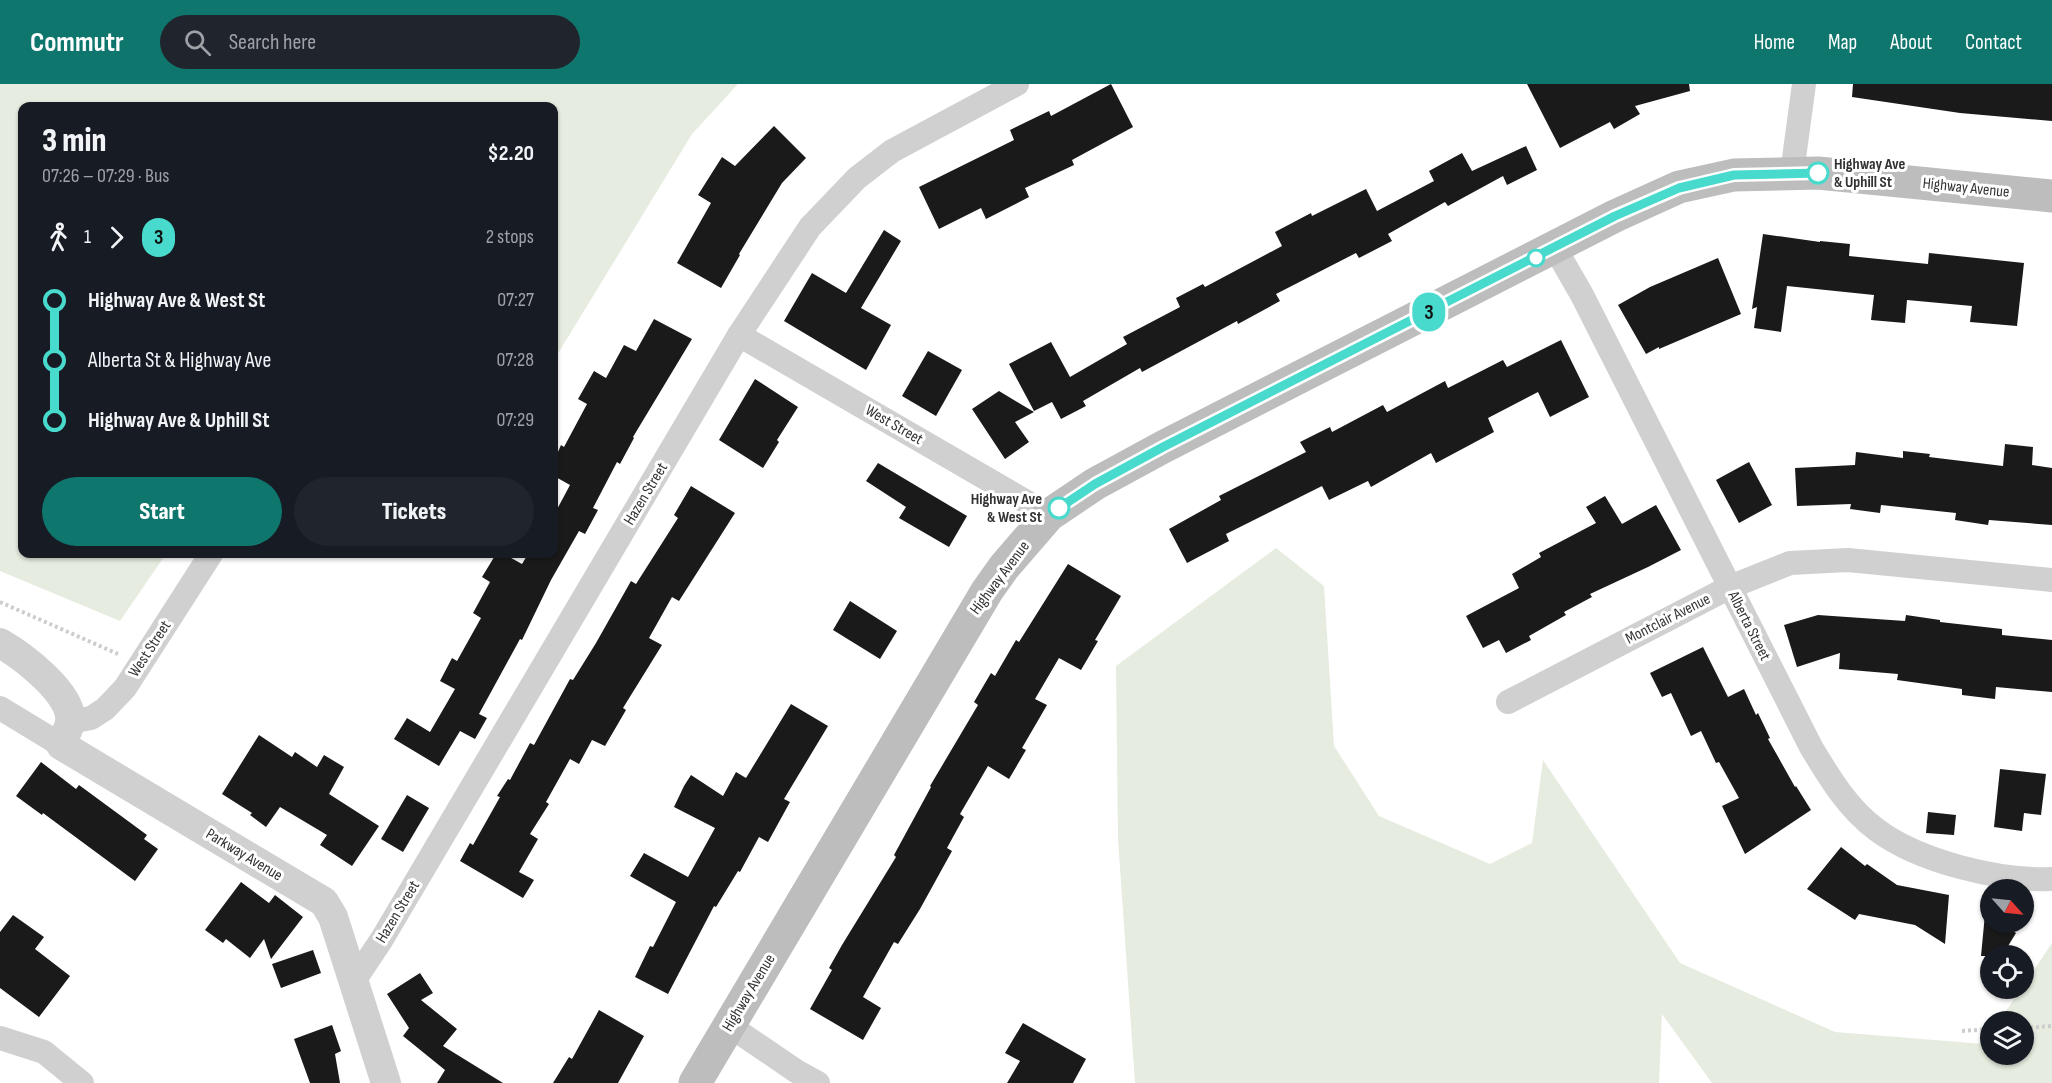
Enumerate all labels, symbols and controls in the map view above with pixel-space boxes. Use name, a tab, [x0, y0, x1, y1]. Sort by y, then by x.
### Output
search box	[160, 15, 580, 69]
text: Commutr	[30, 26, 124, 59]
icon: search	[181, 26, 214, 59]
text: Search here	[229, 29, 316, 56]
text: Home	[1754, 30, 1795, 55]
text: Map	[1828, 30, 1857, 55]
text: About	[1890, 30, 1932, 55]
text: Contact	[1965, 30, 2022, 55]
text: 3 min	[42, 121, 106, 161]
text: $2.20	[488, 140, 534, 167]
place label: Highway Ave & Uphill St	[1834, 155, 1906, 192]
marker: Highway Ave & Uphill St	[1807, 162, 1829, 184]
text: 07:26 – 07:29 · Bus	[42, 164, 169, 188]
street label: Highway Avenue	[1922, 174, 2010, 202]
icon: walk	[42, 221, 75, 254]
icon: forward	[100, 221, 133, 254]
text: 1	[84, 225, 91, 249]
text: 3	[154, 225, 163, 250]
text: 2 stops	[486, 225, 534, 249]
unlabelled marker	[1527, 249, 1545, 267]
text: Highway Ave & West St	[88, 287, 265, 314]
text: 07:27	[497, 288, 534, 312]
line badge: 3	[1410, 292, 1448, 332]
text: 3	[1424, 300, 1434, 325]
text: Alberta St & Highway Ave	[88, 347, 271, 374]
text: 07:28	[496, 348, 534, 372]
street label: West Street	[862, 401, 926, 449]
text: Highway Ave & Uphill St	[88, 407, 269, 434]
text: 07:29	[496, 408, 534, 432]
street label: Hazen Street	[620, 459, 672, 529]
button: Start	[42, 477, 282, 546]
button: Tickets	[294, 477, 534, 546]
place label: Highway Ave & West St	[971, 490, 1042, 527]
marker: Highway Ave & West St	[1048, 497, 1070, 519]
street label: Highway Avenue	[966, 538, 1034, 618]
street label: Alberta Street	[1723, 587, 1775, 664]
street label: Montclair Avenue	[1622, 590, 1714, 648]
street label: West Street	[125, 617, 175, 681]
street label: Parkway Avenue	[202, 825, 286, 885]
street label: Hazen Street	[372, 877, 424, 947]
north arrow	[1980, 879, 2034, 933]
map controls	[1980, 879, 2034, 1065]
button: locate	[1980, 945, 2034, 999]
street label: Highway Avenue	[718, 951, 780, 1035]
button: layers	[1980, 1011, 2034, 1065]

